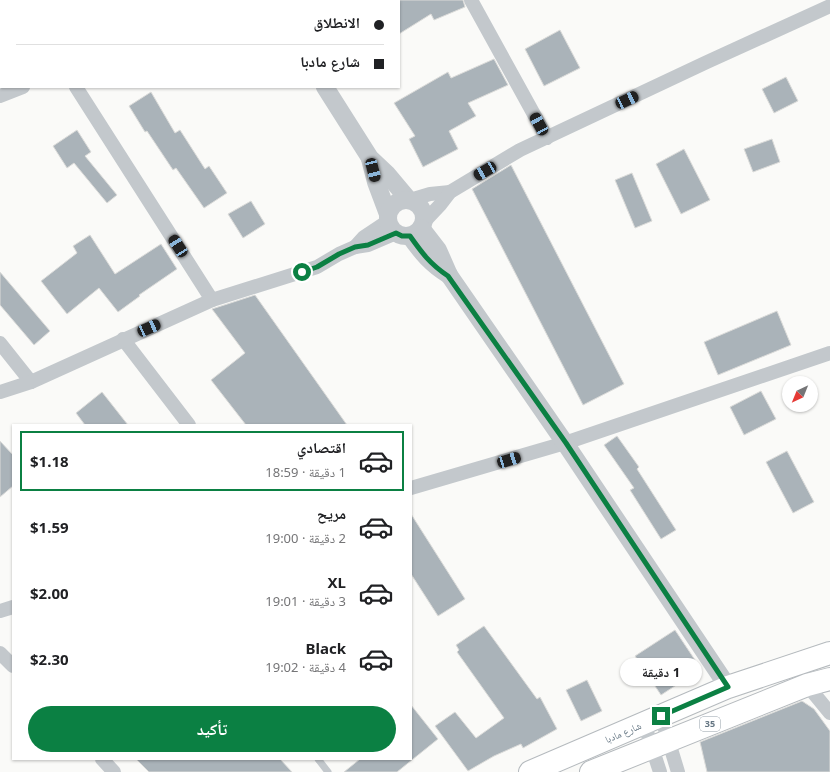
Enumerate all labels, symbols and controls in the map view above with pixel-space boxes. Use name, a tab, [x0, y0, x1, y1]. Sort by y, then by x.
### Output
text: الانطلاق	[314, 12, 360, 32]
text: شارع مادبا	[300, 51, 360, 71]
car	[614, 89, 640, 111]
car	[528, 111, 550, 137]
car	[364, 157, 382, 183]
car	[472, 160, 498, 182]
car	[166, 233, 190, 259]
route start	[293, 263, 311, 281]
car	[136, 318, 162, 338]
north arrow	[782, 376, 818, 412]
map controls	[782, 376, 818, 412]
text: اقتصادي	[297, 437, 346, 457]
icon: car	[358, 443, 394, 479]
text: $1.18	[30, 451, 69, 471]
car	[496, 451, 522, 469]
text: 1 دقيقة · 18:59	[265, 463, 346, 481]
text: مريح	[317, 503, 346, 523]
icon: car	[358, 509, 394, 545]
text: $1.59	[30, 517, 69, 537]
text: 2 دقيقة · 19:00	[265, 529, 346, 547]
text: XL	[328, 572, 346, 592]
icon: car	[358, 575, 394, 611]
text: $2.00	[30, 583, 69, 603]
text: 3 دقيقة · 19:01	[265, 592, 346, 610]
text: Black	[306, 638, 346, 658]
icon: car	[358, 641, 394, 677]
text: $2.30	[30, 649, 69, 669]
text: 4 دقيقة · 19:02	[265, 658, 346, 676]
callout: 1 دقيقة	[620, 658, 702, 686]
text: 1 دقيقة	[642, 663, 680, 681]
button: تأكيد	[28, 706, 396, 752]
route end	[652, 707, 670, 725]
road number: 35	[700, 717, 720, 731]
street label: شارع مادبا	[603, 718, 644, 746]

